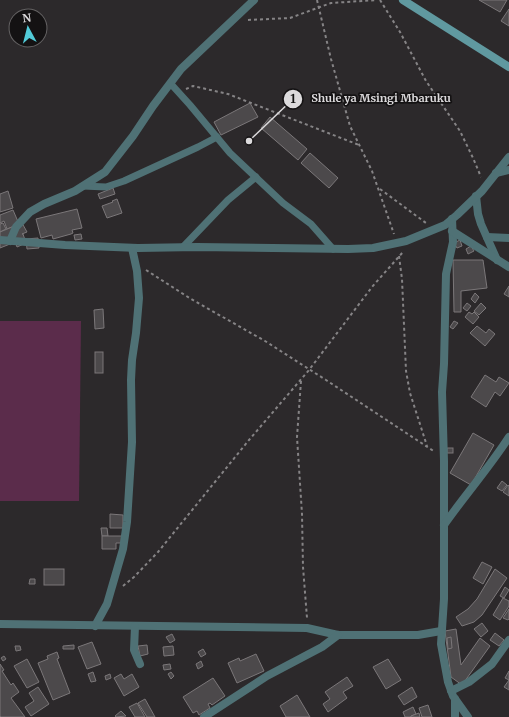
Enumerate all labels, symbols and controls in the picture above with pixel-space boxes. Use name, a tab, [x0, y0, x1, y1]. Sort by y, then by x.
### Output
north arrow	[8, 8, 48, 48]
text: N	[22, 11, 32, 26]
callout: Shule ya Msingi Mbaruku	[283, 87, 459, 110]
text: 1	[290, 91, 296, 106]
text: Shule ya Msingi Mbaruku	[311, 91, 451, 105]

